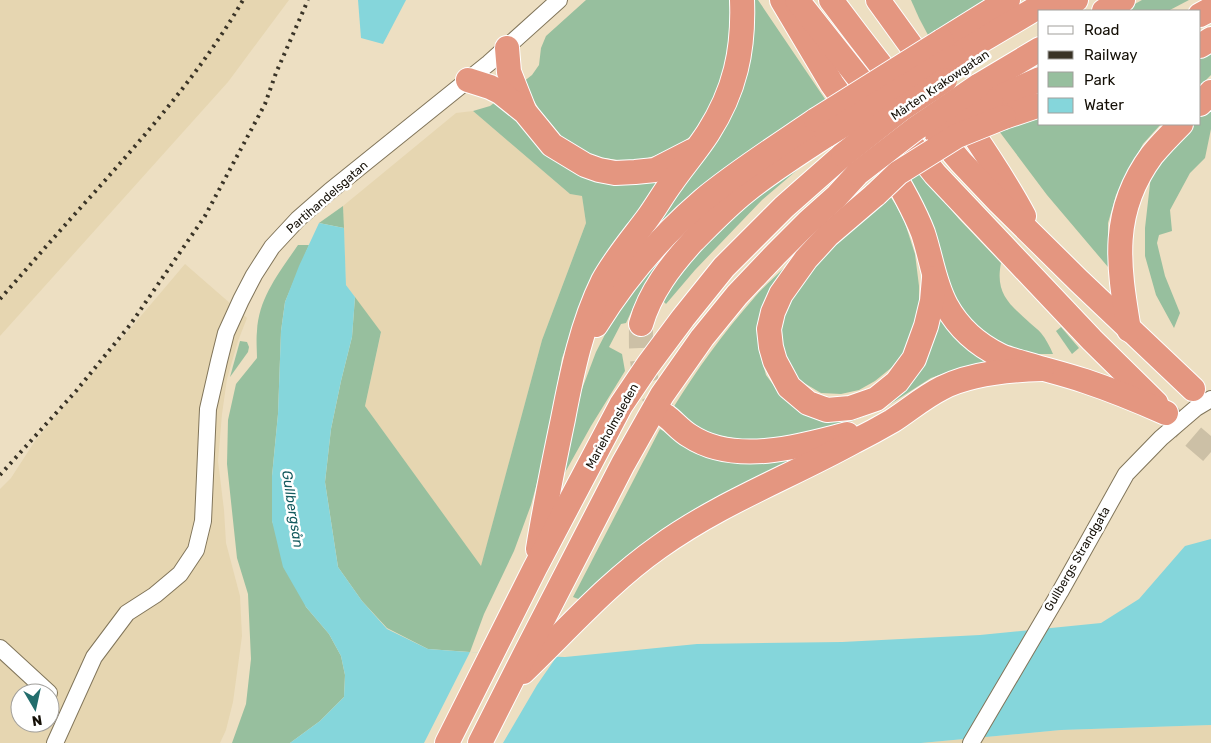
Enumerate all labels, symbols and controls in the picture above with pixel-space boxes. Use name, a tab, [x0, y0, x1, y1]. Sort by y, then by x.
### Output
legend	[1038, 10, 1201, 125]
text: Road	[1084, 21, 1120, 39]
text: Railway	[1084, 46, 1138, 64]
street label: Mårten Krakowgatan	[888, 47, 992, 123]
text: Park	[1084, 71, 1115, 89]
text: Water	[1084, 96, 1124, 114]
street label: Partihandelsgatan	[284, 158, 370, 236]
street label: Marieholmsleden	[583, 381, 641, 471]
water label: Gullbergsån	[278, 469, 307, 549]
street label: Gullbergs Strandgata	[1041, 504, 1113, 614]
north arrow	[10, 683, 60, 733]
text: N	[31, 711, 43, 730]

